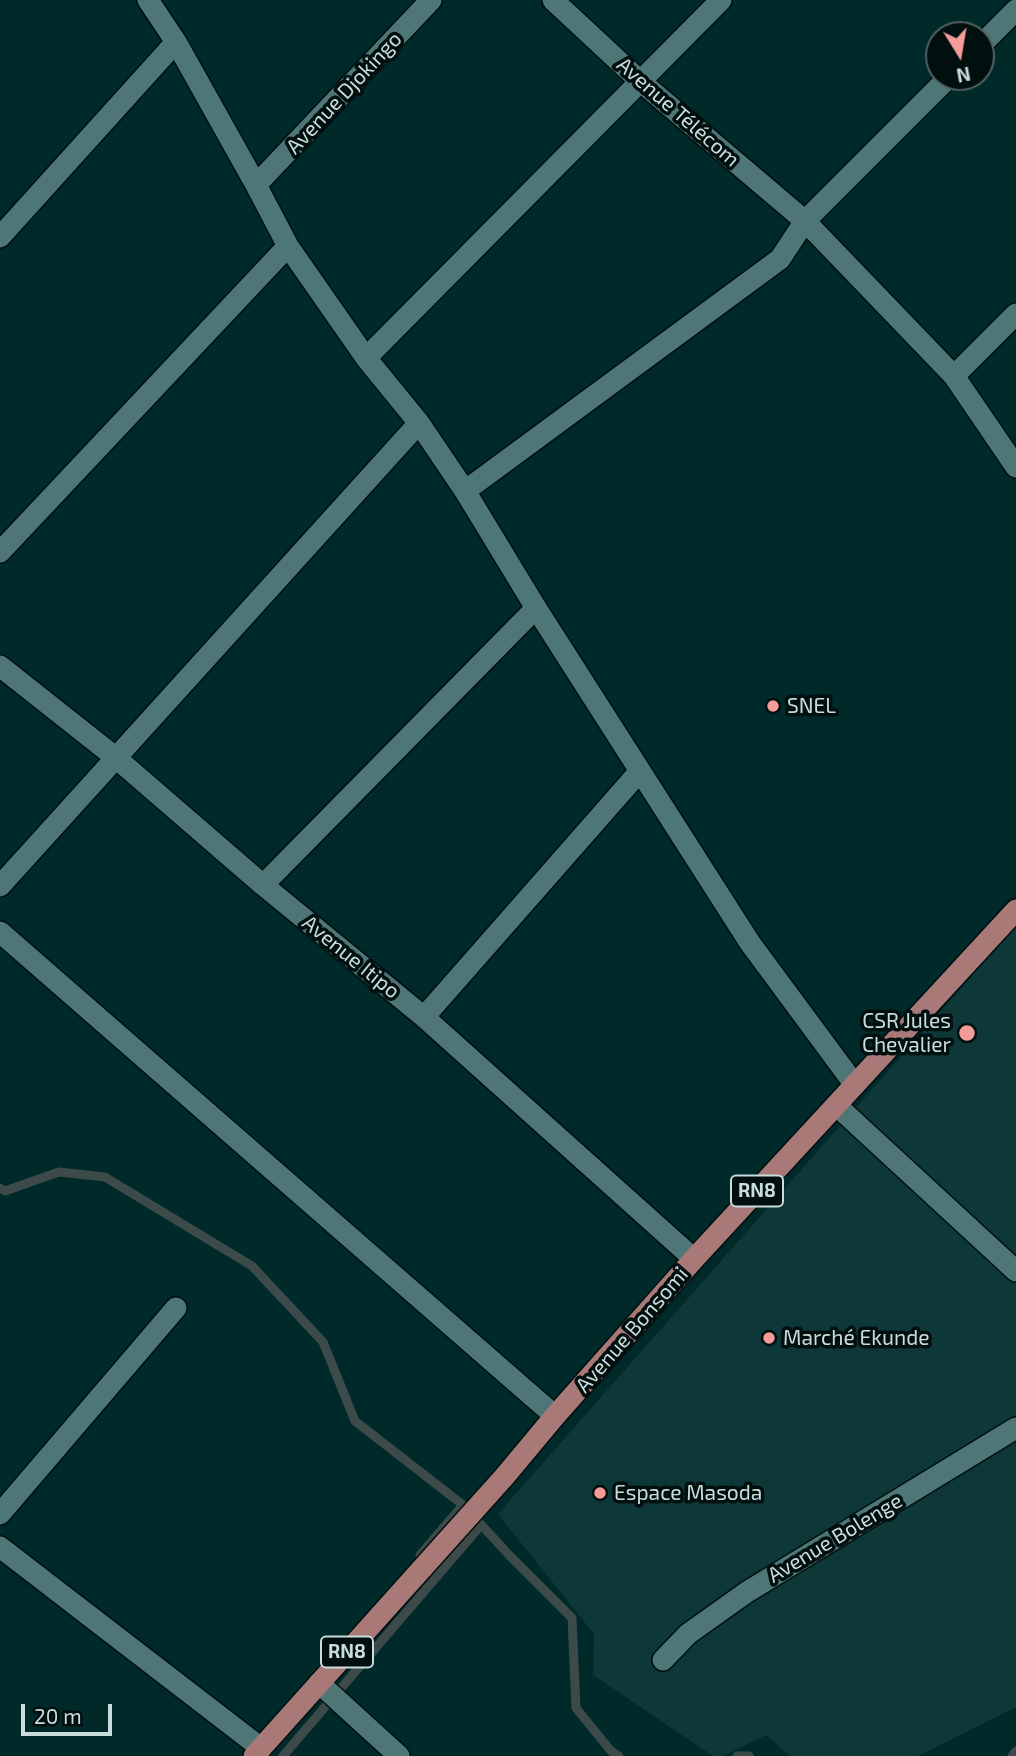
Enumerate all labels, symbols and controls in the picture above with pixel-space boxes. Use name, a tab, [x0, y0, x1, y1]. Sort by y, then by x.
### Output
north arrow	[925, 21, 995, 91]
street label: Avenue Djokingo	[281, 27, 407, 159]
street label: Avenue Télécom	[612, 52, 744, 172]
text: N	[955, 63, 973, 88]
place label: SNEL	[787, 693, 836, 719]
marker: SNEL	[765, 698, 781, 714]
street label: Avenue Itipo	[297, 910, 405, 1004]
place label: CSR Jules Chevalier	[862, 1008, 951, 1058]
marker: CSR Jules Chevalier	[957, 1023, 977, 1043]
road number: RN8	[731, 1176, 783, 1206]
street label: Avenue Bonsomi	[571, 1262, 693, 1398]
place label: Marché Ekunde	[783, 1325, 929, 1351]
marker: Marché Ekunde	[761, 1330, 777, 1346]
place label: Espace Masoda	[614, 1480, 762, 1506]
marker: Espace Masoda	[592, 1485, 608, 1501]
street label: Avenue Bolenge	[763, 1488, 907, 1588]
road number: RN8	[321, 1636, 373, 1668]
scale bar	[24, 1690, 116, 1734]
text: 20 m	[34, 1703, 82, 1728]

